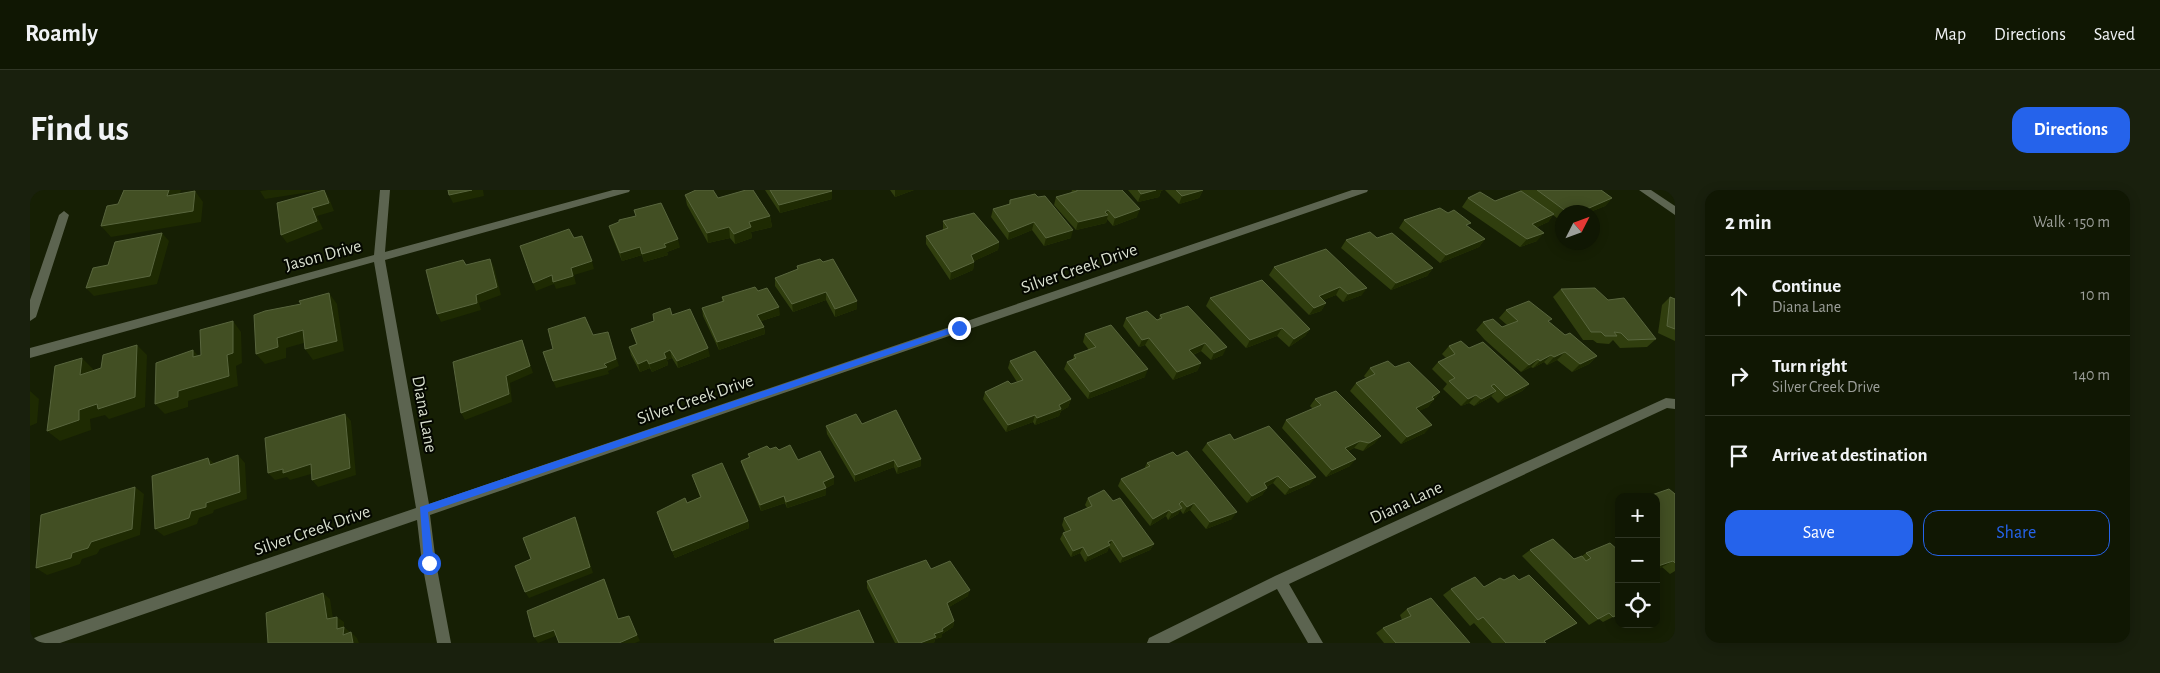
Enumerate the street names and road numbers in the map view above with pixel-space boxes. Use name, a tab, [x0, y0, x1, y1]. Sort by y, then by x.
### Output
street label: Jason Drive	[283, 237, 364, 275]
street label: Silver Creek Drive	[1019, 241, 1140, 297]
street label: Silver Creek Drive	[635, 372, 756, 428]
street label: Diana Lane	[408, 374, 440, 454]
street label: Diana Lane	[1367, 478, 1446, 528]
street label: Silver Creek Drive	[252, 503, 373, 559]

